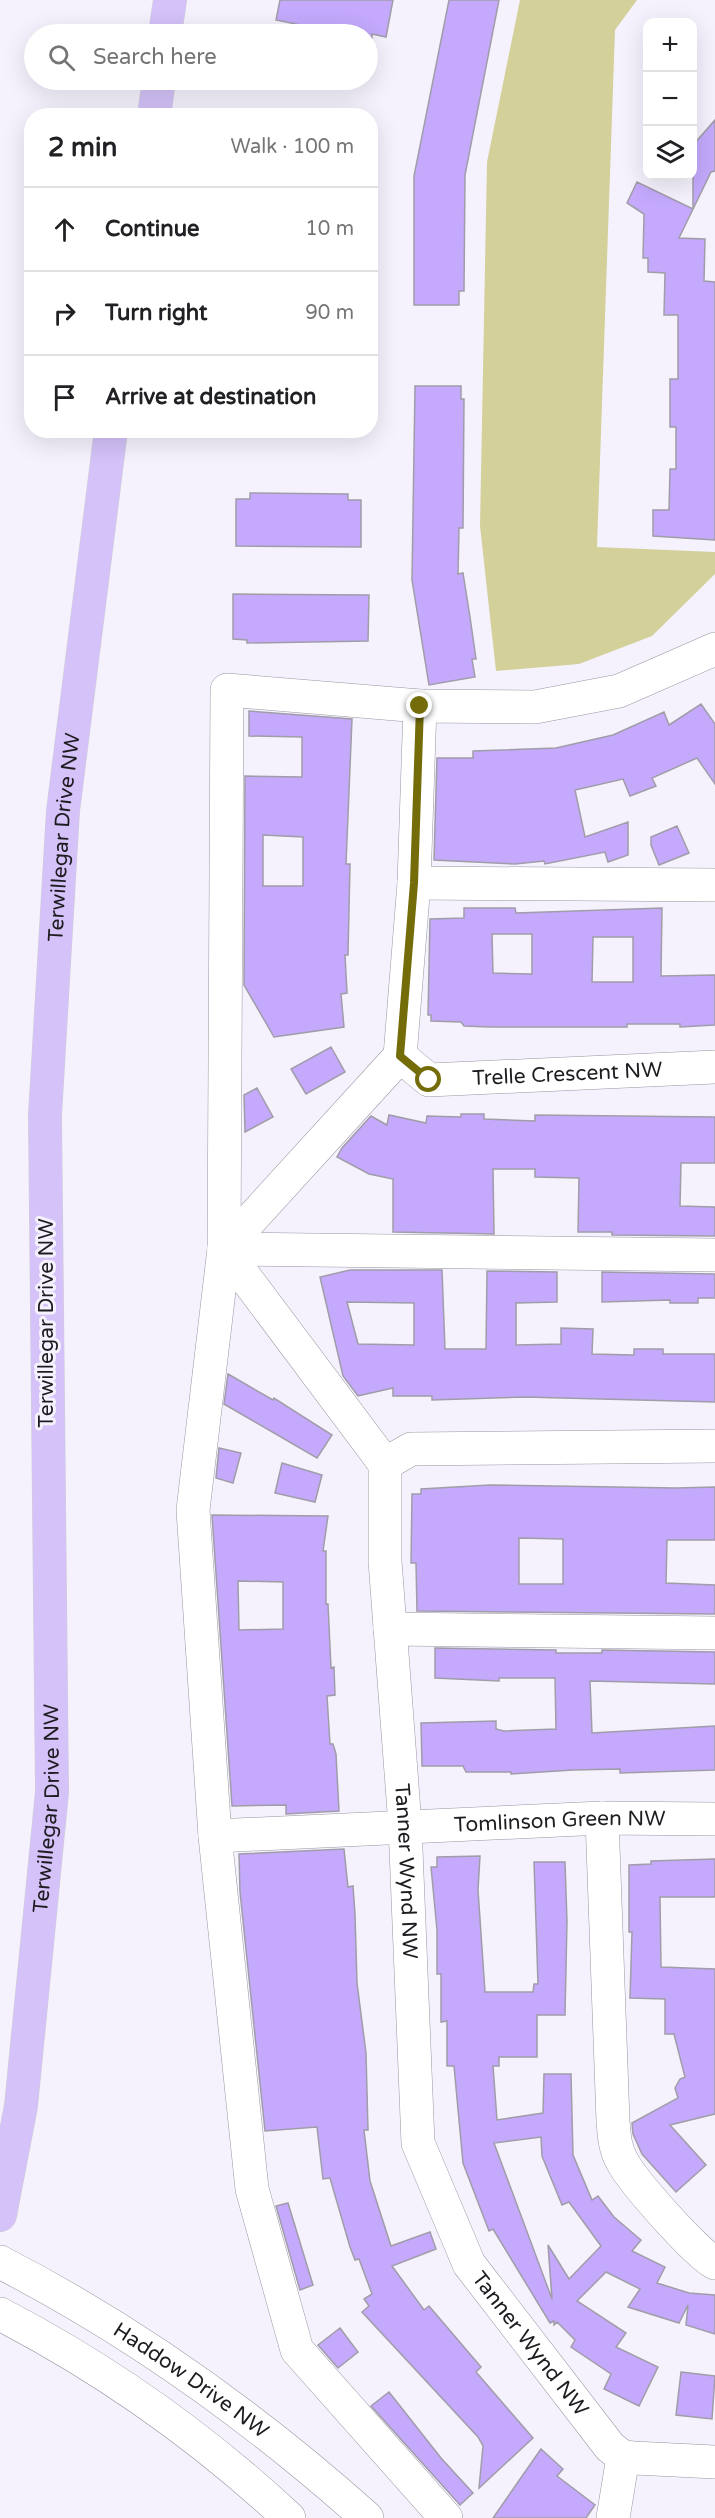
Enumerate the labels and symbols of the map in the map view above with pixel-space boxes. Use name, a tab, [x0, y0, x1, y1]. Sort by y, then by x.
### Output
route end	[406, 692, 432, 718]
street label: Terwillegar Drive NW	[43, 731, 86, 942]
street label: Trelle Crescent NW	[472, 1057, 663, 1091]
route start	[415, 1066, 441, 1092]
street label: Terwillegar Drive NW	[34, 1218, 59, 1428]
street label: Terwillegar Drive NW	[28, 1704, 65, 1914]
street label: Tanner Wynd NW	[389, 1782, 422, 1960]
street label: Tomlinson Green NW	[453, 1806, 666, 1838]
street label: Tanner Wynd NW	[466, 2267, 594, 2421]
street label: Haddow Drive NW	[109, 2318, 274, 2444]

